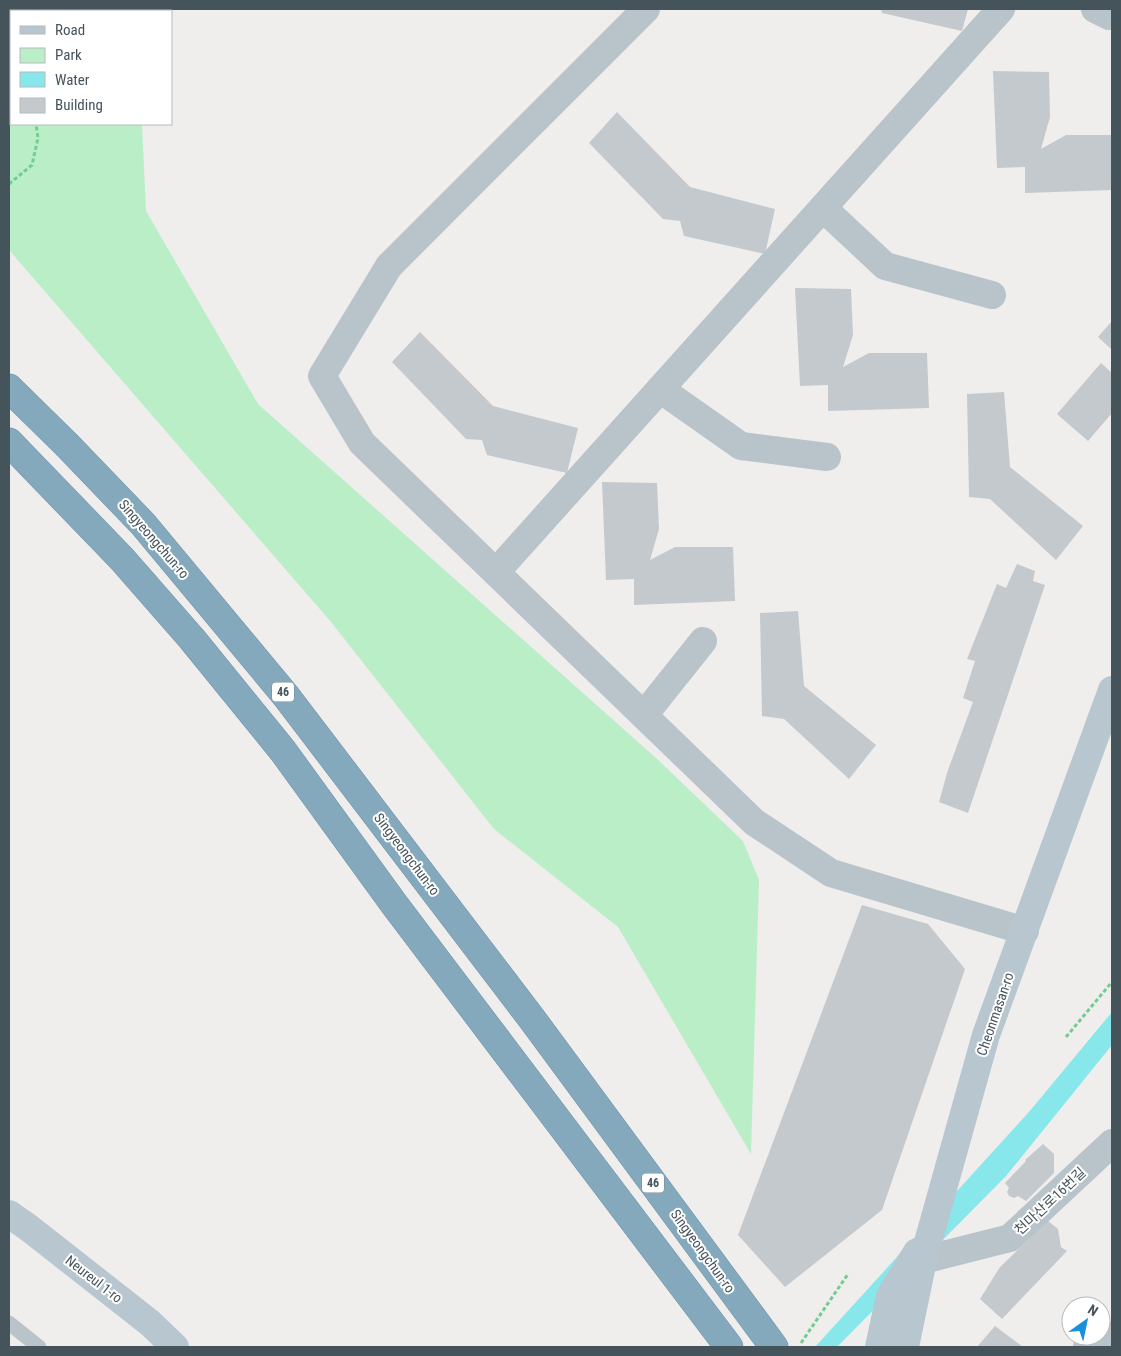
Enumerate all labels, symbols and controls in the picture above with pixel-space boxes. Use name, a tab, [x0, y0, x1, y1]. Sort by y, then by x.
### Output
legend	[10, 10, 172, 125]
text: Road	[55, 21, 85, 39]
text: Park	[55, 46, 82, 64]
text: Water	[55, 71, 90, 89]
text: Building	[55, 96, 103, 114]
street label: Singyeongchun-ro	[116, 497, 192, 581]
road number: 46	[272, 682, 294, 702]
street label: Singyeongchun-ro	[371, 810, 443, 898]
street label: Cheonmasan-ro	[973, 970, 1017, 1058]
street label: 천마산로16번길	[1011, 1164, 1089, 1238]
road number: 46	[642, 1174, 664, 1192]
street label: Singyeongchun-ro	[668, 1206, 738, 1296]
street label: Neureul 1-ro	[63, 1252, 125, 1306]
north arrow	[1061, 1296, 1111, 1346]
text: N	[1085, 1301, 1101, 1319]

